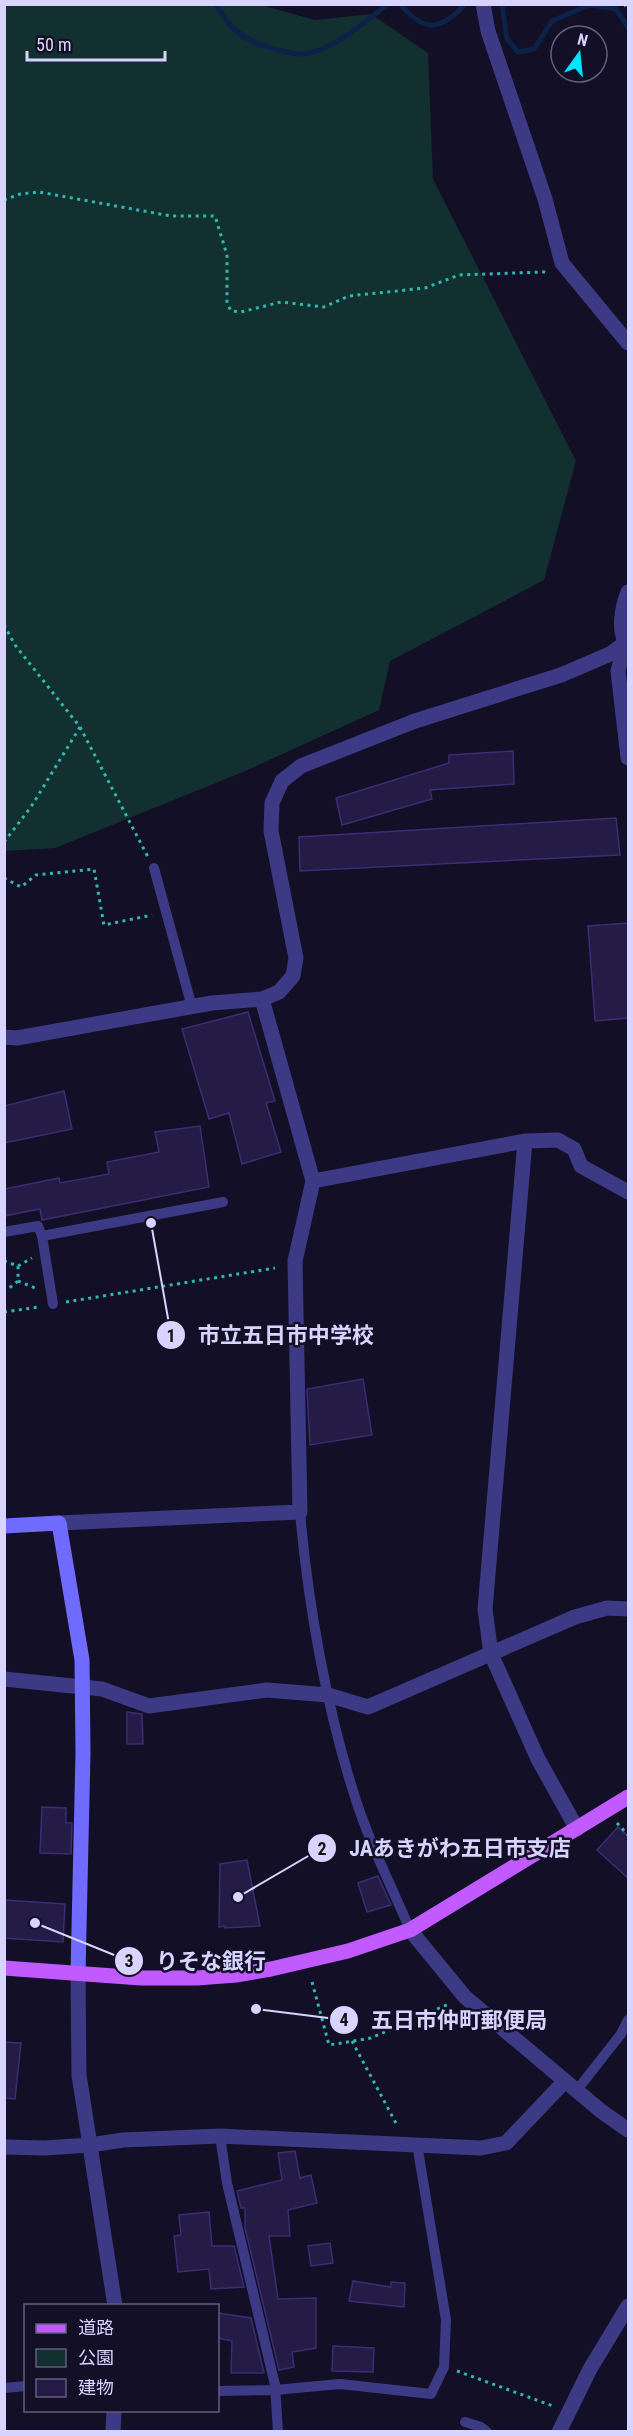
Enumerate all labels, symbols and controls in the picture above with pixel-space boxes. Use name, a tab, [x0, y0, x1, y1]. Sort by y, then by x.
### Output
scale bar	[27, 24, 165, 62]
north arrow	[549, 24, 609, 84]
text: N	[576, 30, 590, 50]
text: 50 m	[36, 34, 71, 55]
callout: 市立五日市中学校	[156, 1315, 386, 1355]
text: 市立五日市中学校	[198, 1323, 374, 1348]
text: 1	[166, 1325, 176, 1346]
callout: JAあきがわ五日市支店	[307, 1828, 583, 1868]
text: JAあきがわ五日市支店	[349, 1836, 571, 1861]
text: 2	[317, 1838, 327, 1859]
callout: りそな銀行	[114, 1941, 278, 1981]
text: りそな銀行	[156, 1949, 266, 1974]
text: 3	[124, 1950, 134, 1971]
callout: 五日市仲町郵便局	[329, 2000, 559, 2040]
text: 五日市仲町郵便局	[371, 2008, 547, 2033]
text: 4	[339, 2009, 349, 2030]
legend	[24, 2304, 219, 2412]
text: 道路	[78, 2317, 114, 2338]
text: 公園	[78, 2347, 114, 2368]
text: 建物	[78, 2377, 114, 2398]

